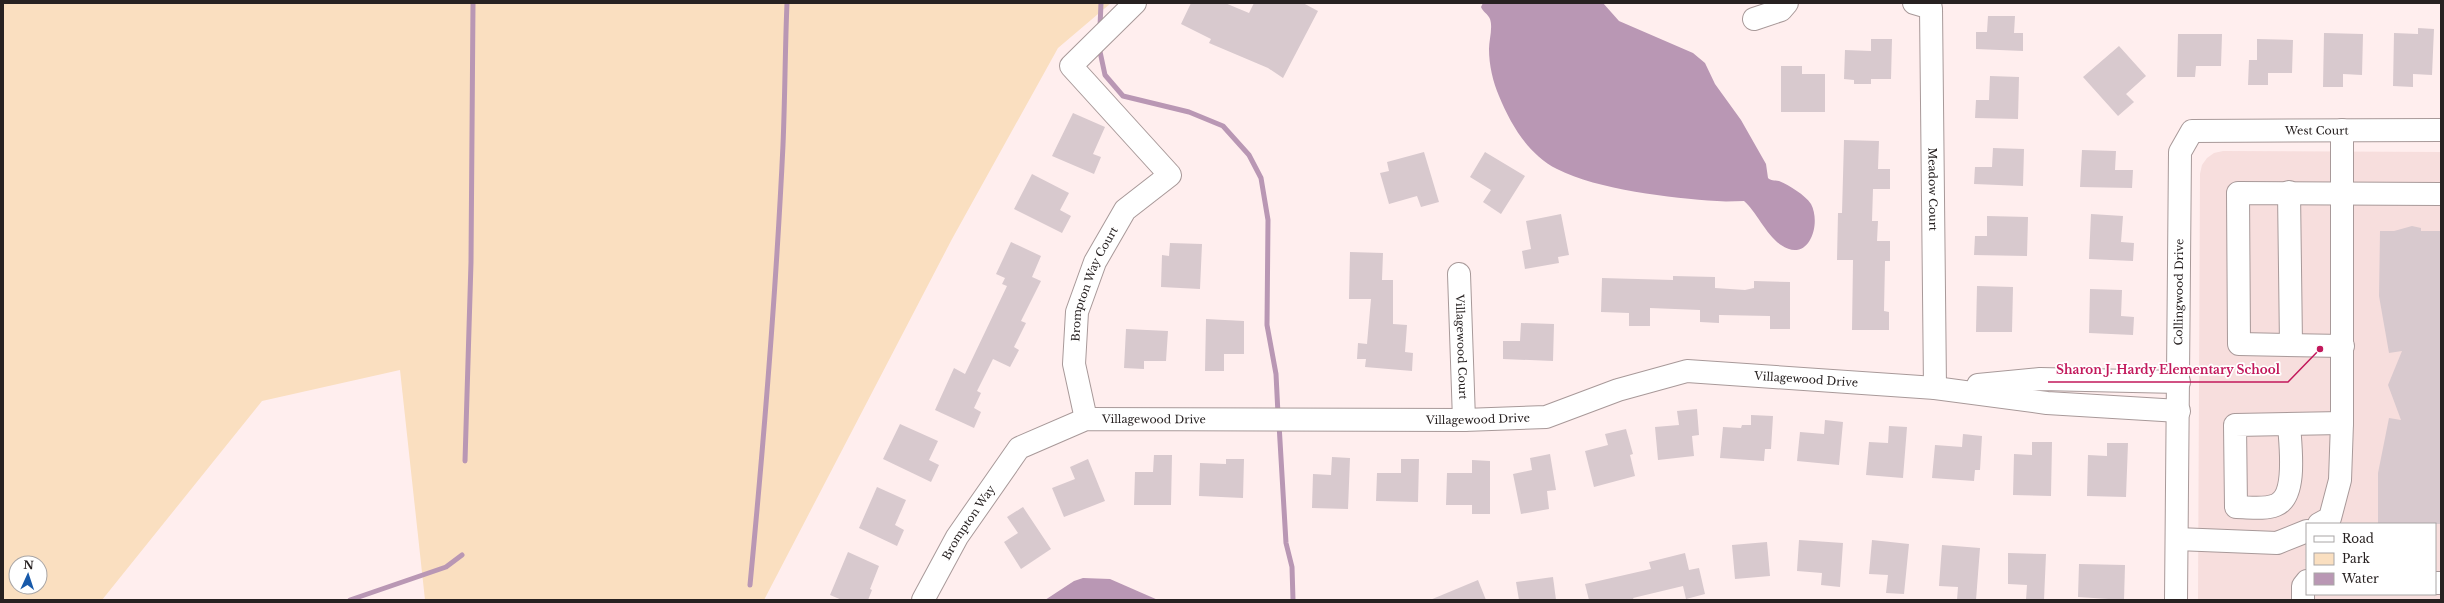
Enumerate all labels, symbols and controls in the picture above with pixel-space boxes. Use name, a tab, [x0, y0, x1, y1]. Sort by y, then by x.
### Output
street label: West Court	[2284, 123, 2349, 138]
street label: Meadow Court	[1925, 147, 1940, 232]
street label: Brompton Way Court	[1068, 223, 1121, 342]
street label: Collingwood Drive	[2171, 239, 2186, 345]
street label: Villagewood Court	[1453, 293, 1470, 401]
callout: Sharon J. Hardy Elementary School	[2048, 358, 2288, 382]
text: Sharon J. Hardy Elementary School	[2056, 362, 2281, 377]
street label: Villagewood Drive	[1753, 369, 1858, 390]
street label: Villagewood Drive	[1425, 411, 1530, 427]
street label: Villagewood Drive	[1101, 412, 1206, 426]
street label: Brompton Way	[939, 482, 998, 562]
legend	[2306, 523, 2436, 595]
text: Road	[2342, 531, 2374, 546]
text: Park	[2342, 551, 2370, 566]
north arrow	[8, 555, 48, 595]
text: N	[23, 558, 35, 572]
text: Water	[2341, 571, 2379, 586]

